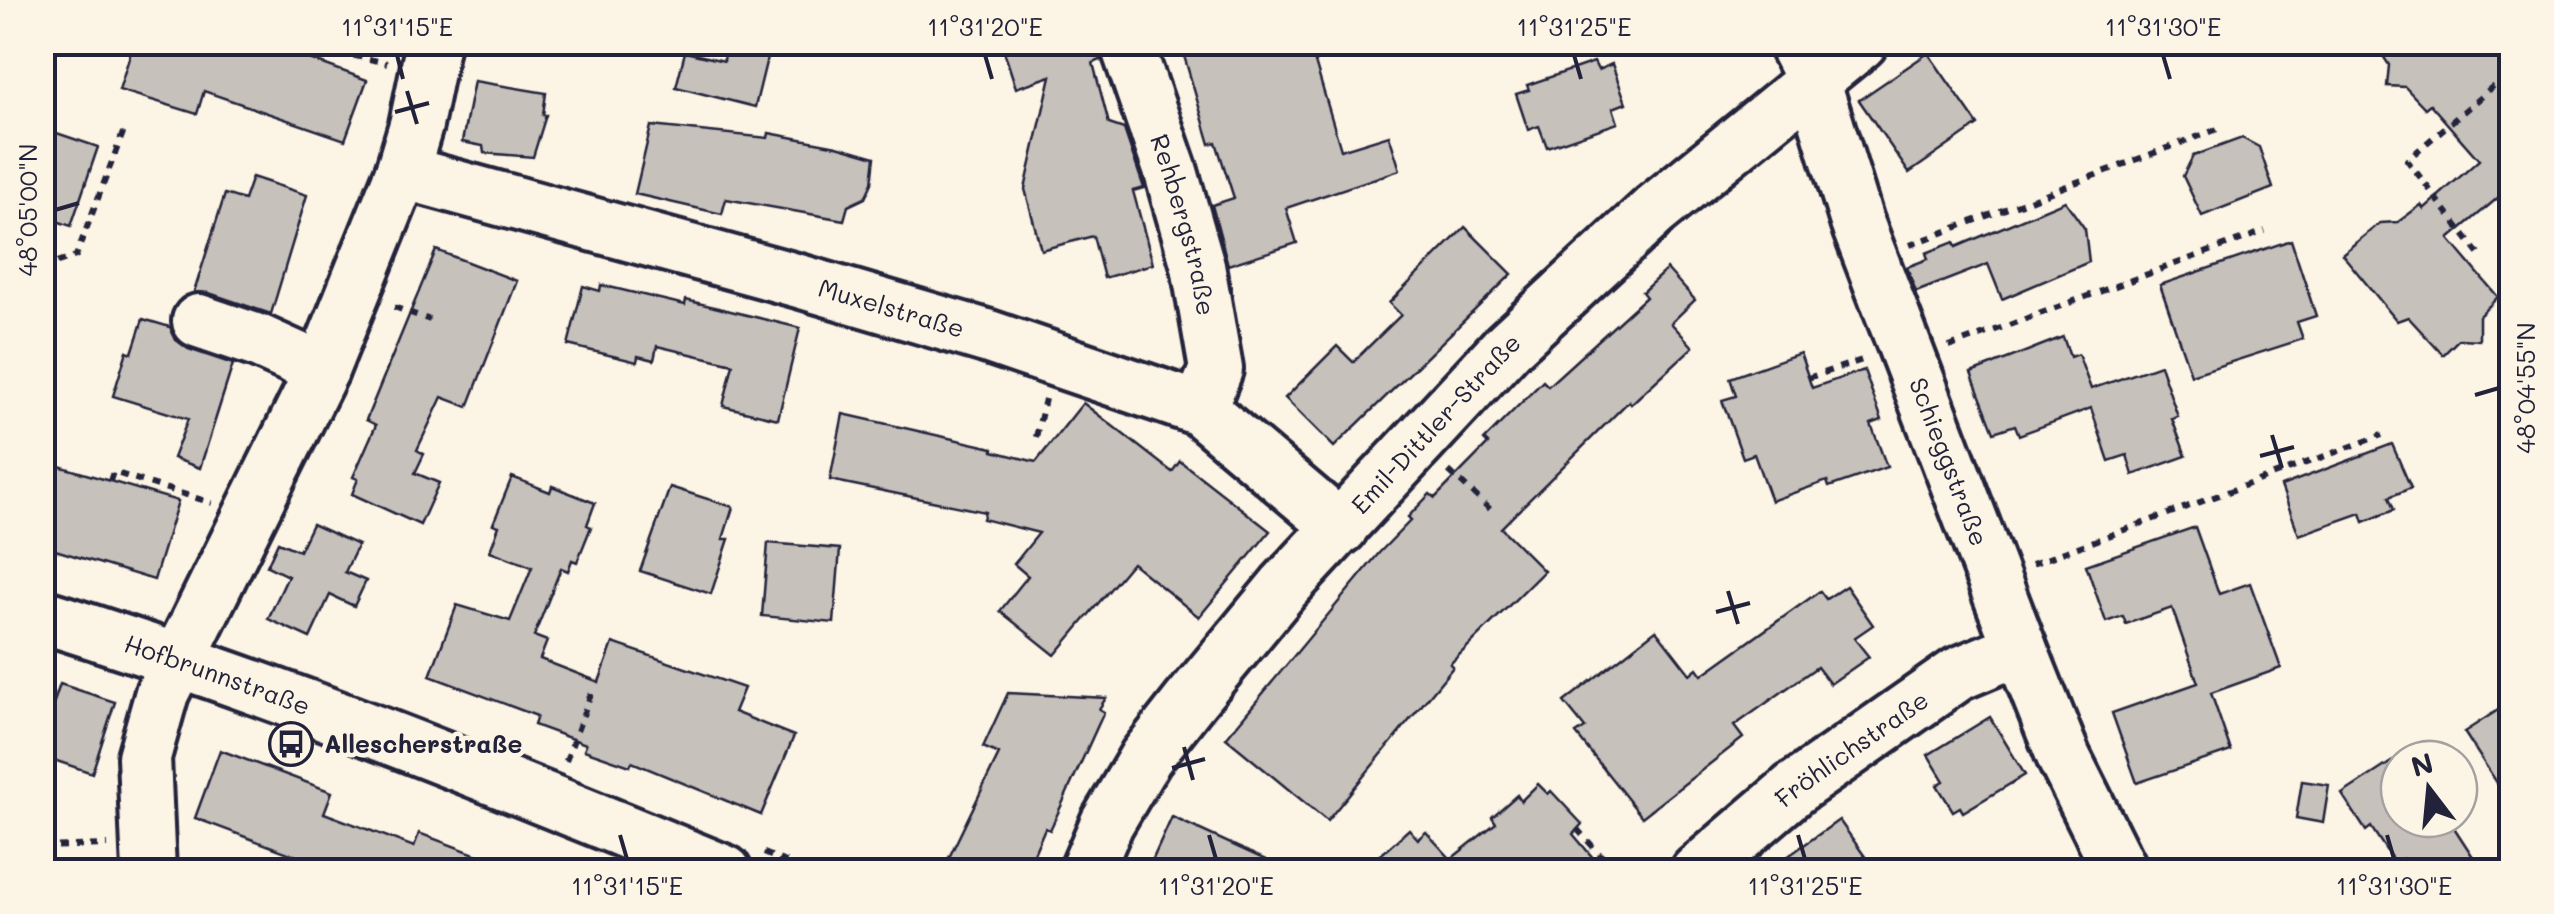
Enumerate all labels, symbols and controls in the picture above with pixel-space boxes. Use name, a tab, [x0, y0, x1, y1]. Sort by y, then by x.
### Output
text: 11°31'15"E	[341, 10, 453, 42]
text: 11°31'20"E	[927, 10, 1043, 42]
text: 11°31'25"E	[1517, 10, 1631, 42]
text: 11°31'30"E	[2105, 10, 2221, 42]
street label: Rehbergstraße	[1144, 130, 1223, 318]
text: 48°05'00"N	[11, 143, 43, 277]
street label: Muxelstraße	[815, 271, 969, 344]
text: 48°04'55"N	[2509, 322, 2541, 454]
street label: Emil-Dittler-Straße	[1343, 326, 1527, 520]
street label: Schieggstraße	[1903, 373, 1996, 550]
street label: Hofbrunnstraße	[121, 627, 315, 721]
street label: Fröhlichstraße	[1768, 683, 1934, 813]
bus stop icon: Allescherstraße	[268, 721, 314, 767]
place label: Allescherstraße	[324, 727, 522, 759]
north arrow	[2379, 739, 2479, 839]
text: N	[2407, 744, 2437, 784]
text: 11°31'15"E	[571, 869, 683, 901]
text: 11°31'20"E	[1158, 869, 1274, 901]
text: 11°31'25"E	[1748, 869, 1862, 901]
text: 11°31'30"E	[2336, 869, 2452, 901]

